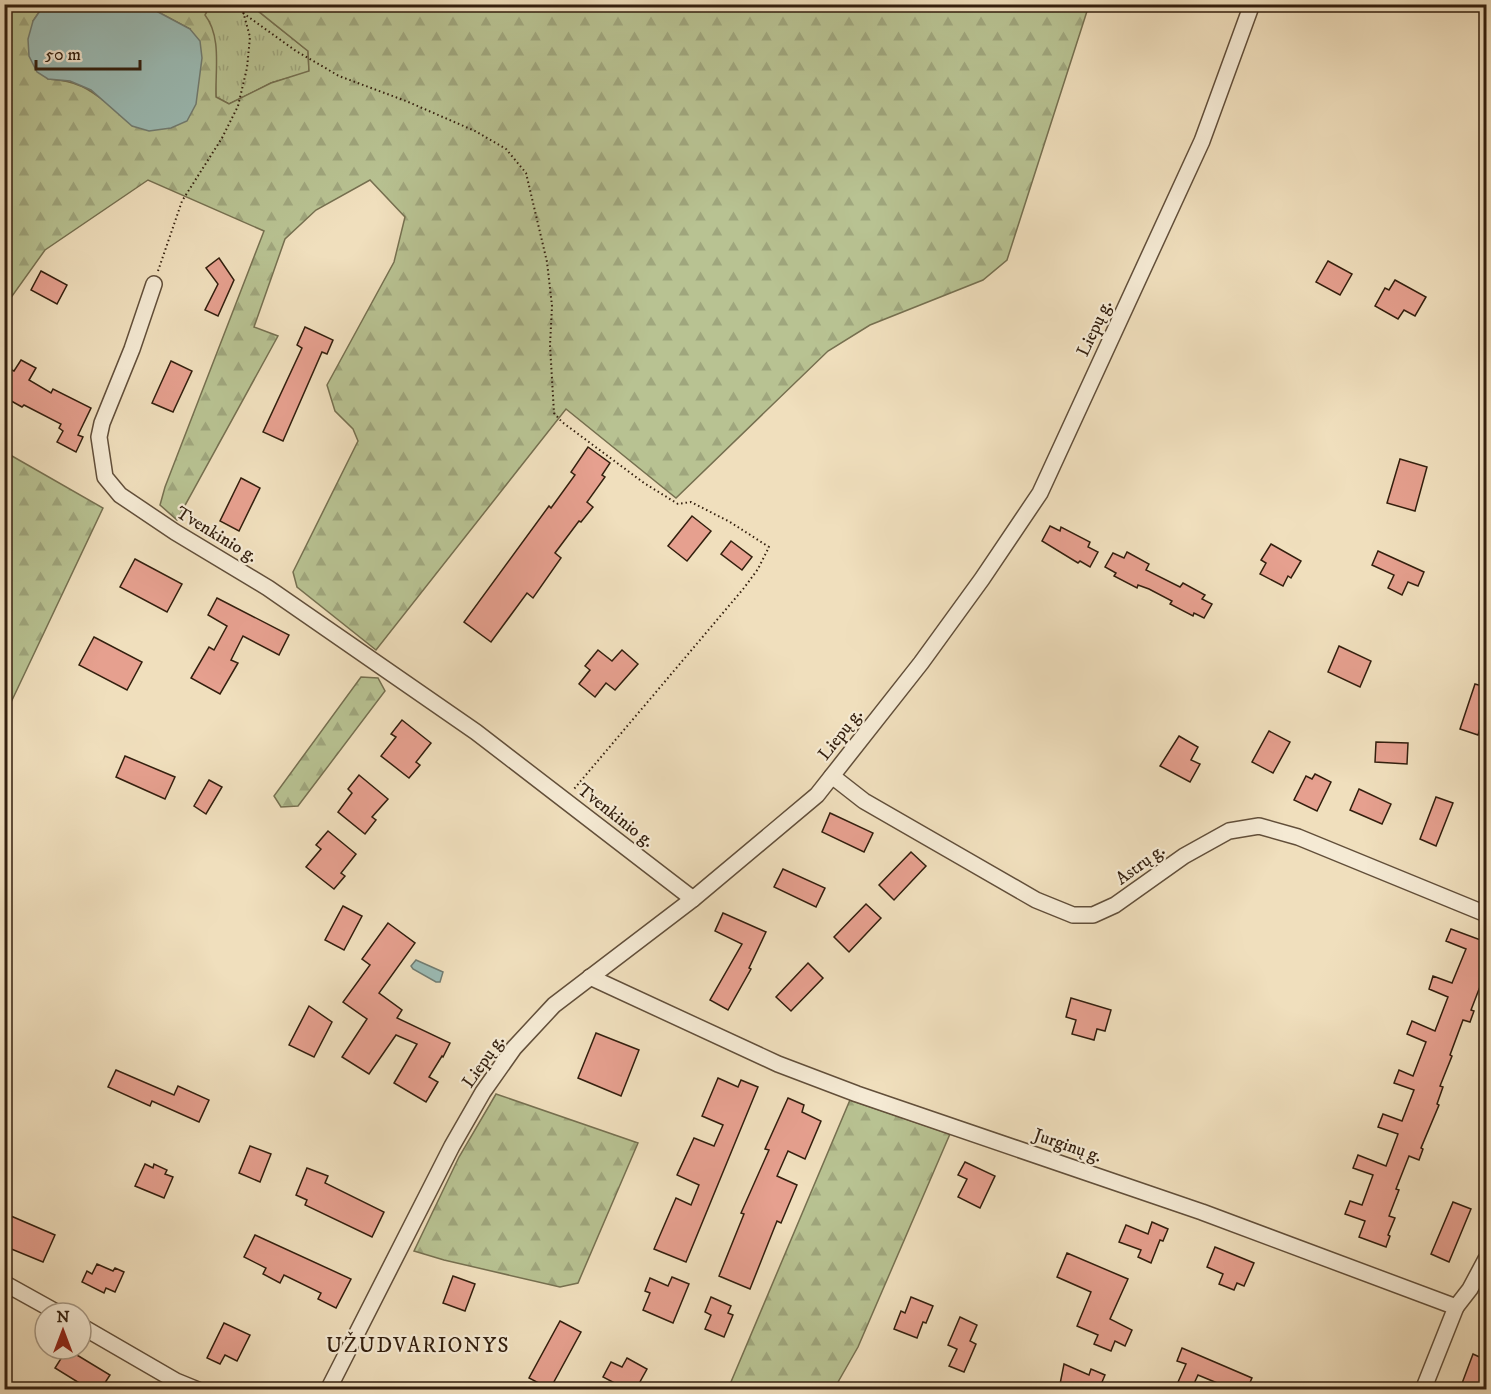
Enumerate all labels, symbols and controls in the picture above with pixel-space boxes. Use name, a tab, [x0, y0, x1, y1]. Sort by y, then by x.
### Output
scale bar	[36, 33, 140, 71]
text: 50 m	[45, 44, 81, 66]
street label: Liepų g.	[1072, 297, 1117, 360]
street label: Tvenkinio g.	[172, 502, 261, 568]
street label: Liepų g.	[814, 704, 868, 765]
street label: Tvenkinio g.	[573, 779, 658, 853]
street label: Astrų g.	[1112, 840, 1170, 890]
street label: Liepų g.	[458, 1031, 510, 1092]
street label: Jurginų g.	[1029, 1123, 1105, 1168]
north arrow	[33, 1301, 93, 1361]
text: N	[56, 1307, 70, 1327]
district label: UŽUDVARIONYS	[326, 1331, 510, 1359]

